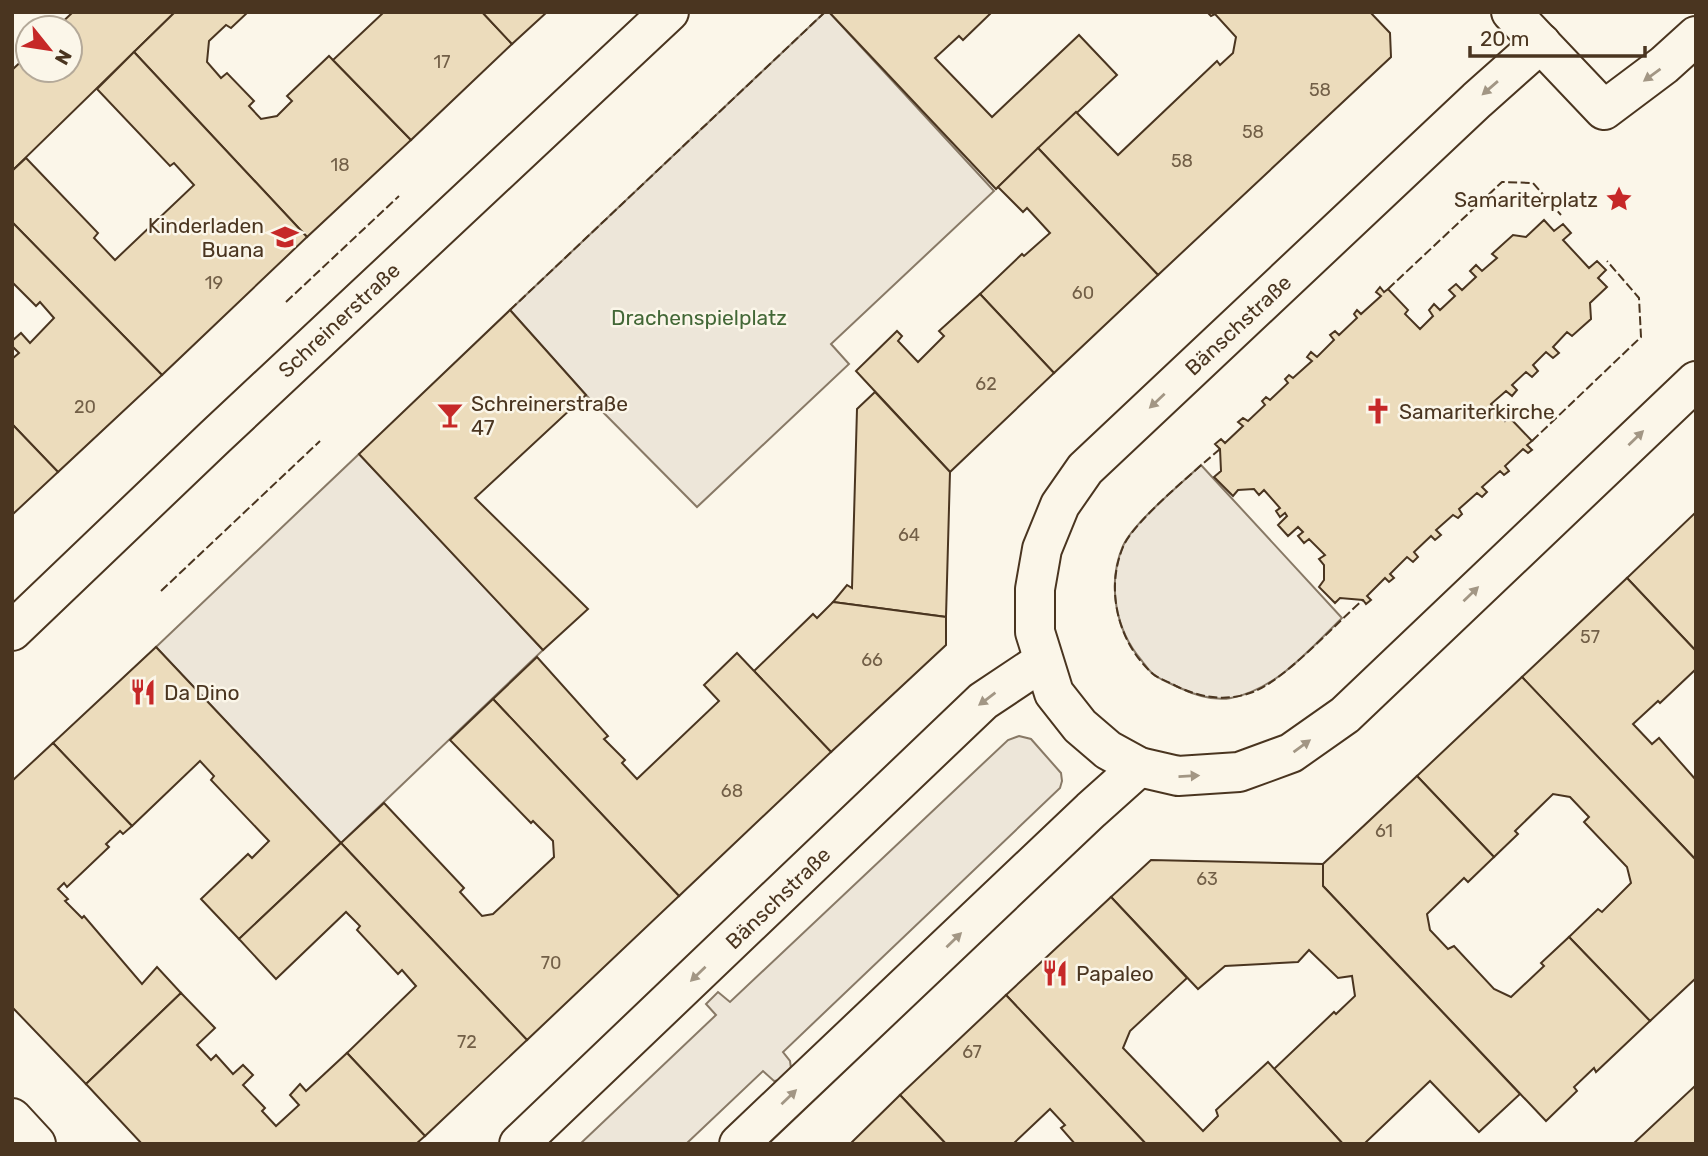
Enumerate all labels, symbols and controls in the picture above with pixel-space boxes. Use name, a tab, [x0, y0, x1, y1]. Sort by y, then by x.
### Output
north arrow	[14, 14, 84, 84]
scale bar	[1470, 14, 1645, 58]
text: 20 m	[1480, 26, 1529, 51]
text: N	[50, 46, 77, 69]
house number: 17	[434, 51, 450, 73]
one-way arrow	[1643, 67, 1661, 82]
house number: 58	[1309, 79, 1331, 101]
one-way arrow	[1482, 80, 1499, 96]
house number: 58	[1242, 121, 1264, 143]
house number: 58	[1171, 150, 1193, 172]
house number: 18	[330, 154, 350, 176]
place icon: Samariterplatz	[1604, 184, 1634, 214]
place label: Samariterplatz	[1454, 187, 1598, 212]
place label: Kinderladen Buana	[148, 213, 264, 262]
school or university icon: Kinderladen Buana	[270, 222, 300, 252]
street label: Schreinerstraße	[273, 257, 405, 383]
street label: Bänschstraße	[1180, 270, 1296, 380]
house number: 19	[205, 272, 223, 294]
house number: 60	[1072, 282, 1094, 304]
park label: Drachenspielplatz	[611, 305, 787, 330]
house number: 62	[975, 373, 997, 395]
place label: Schreinerstraße 47	[471, 391, 628, 440]
one-way arrow	[1149, 393, 1166, 409]
house number: 20	[74, 396, 96, 418]
church icon: Samariterkirche	[1363, 396, 1393, 426]
place label: Samariterkirche	[1399, 399, 1555, 424]
bar icon: Schreinerstraße 47	[435, 400, 465, 430]
one-way arrow	[1627, 430, 1644, 446]
house number: 64	[898, 524, 920, 546]
one-way arrow	[1462, 587, 1479, 603]
house number: 57	[1580, 626, 1600, 648]
house number: 66	[861, 649, 883, 671]
restaurant icon: Da Dino	[128, 677, 158, 707]
place label: Da Dino	[164, 680, 240, 705]
one-way arrow	[978, 692, 996, 706]
one-way arrow	[1293, 739, 1311, 753]
one-way arrow	[1178, 770, 1200, 781]
house number: 68	[721, 780, 743, 802]
house number: 61	[1375, 820, 1393, 842]
street label: Bänschstraße	[720, 842, 836, 954]
house number: 63	[1196, 868, 1218, 890]
one-way arrow	[945, 932, 963, 948]
house number: 70	[541, 952, 561, 974]
restaurant icon: Papaleo	[1040, 958, 1070, 988]
place label: Papaleo	[1076, 961, 1154, 986]
one-way arrow	[690, 965, 707, 981]
house number: 72	[457, 1031, 477, 1053]
house number: 67	[962, 1041, 982, 1063]
one-way arrow	[780, 1089, 797, 1105]

